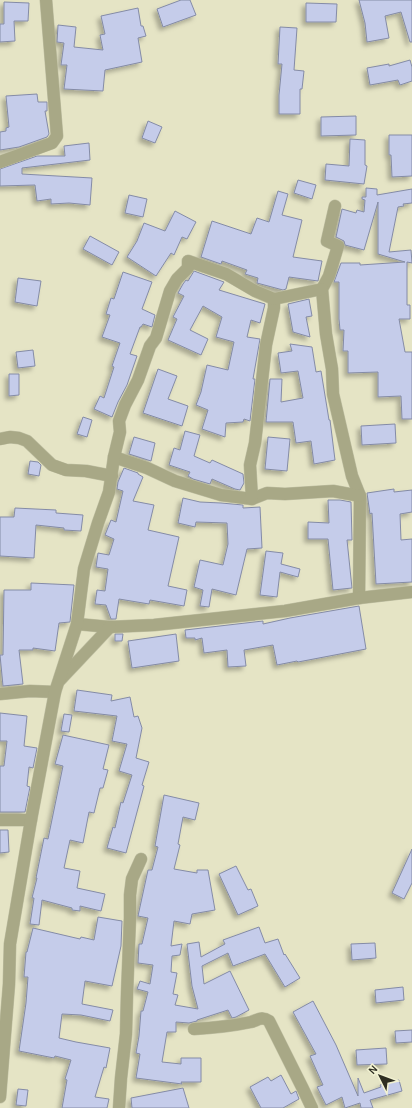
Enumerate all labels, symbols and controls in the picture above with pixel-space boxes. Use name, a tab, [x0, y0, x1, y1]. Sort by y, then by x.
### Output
north arrow	[360, 1056, 400, 1096]
text: N	[365, 1062, 380, 1077]

